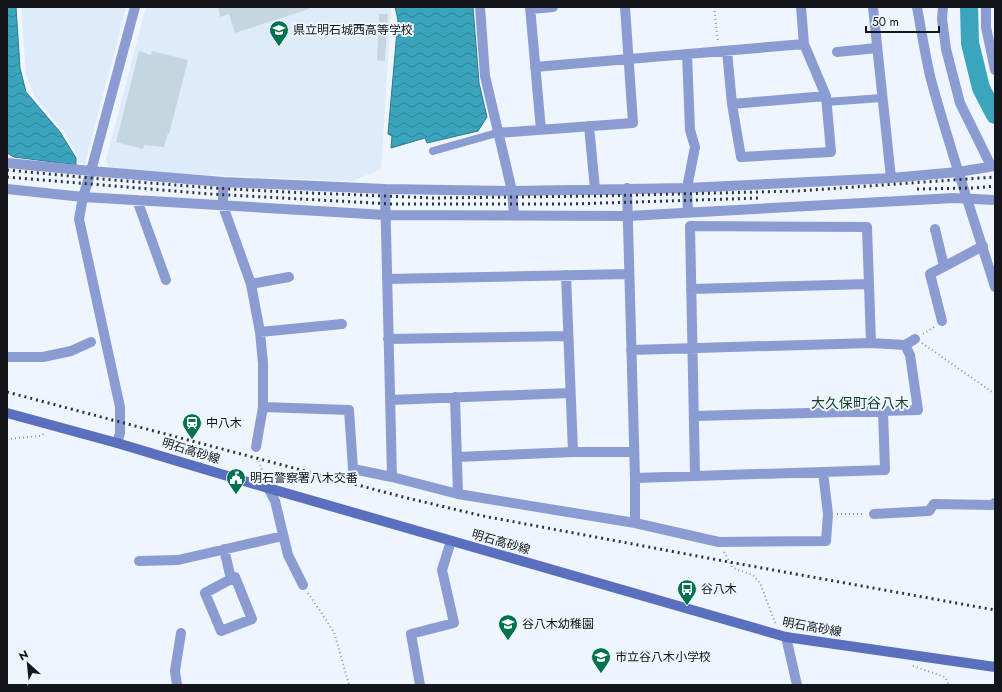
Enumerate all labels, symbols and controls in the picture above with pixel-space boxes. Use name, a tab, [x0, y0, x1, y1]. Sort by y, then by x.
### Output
scale bar	[866, 8, 939, 34]
text: 50 m	[872, 13, 899, 31]
school or university icon: 県立明石城西高等学校	[268, 19, 290, 47]
place label: 県立明石城西高等学校	[293, 21, 413, 39]
district label: 大久保町谷八木	[811, 393, 909, 413]
station icon: 中八木	[181, 412, 203, 440]
place label: 中八木	[206, 414, 242, 432]
street label: 明石高砂線	[160, 434, 222, 468]
public building icon: 明石警察署八木交番	[225, 467, 247, 495]
place label: 明石警察署八木交番	[250, 469, 358, 487]
street label: 明石高砂線	[470, 525, 532, 559]
bus stop icon: 谷八木	[676, 578, 698, 606]
place label: 谷八木	[701, 580, 737, 598]
school or university icon: 谷八木幼稚園	[497, 613, 519, 641]
street label: 明石高砂線	[781, 613, 843, 641]
place label: 谷八木幼稚園	[522, 615, 594, 633]
north arrow	[8, 644, 48, 684]
text: N	[16, 646, 31, 664]
school or university icon: 市立谷八木小学校	[590, 646, 612, 674]
place label: 市立谷八木小学校	[615, 648, 711, 666]

